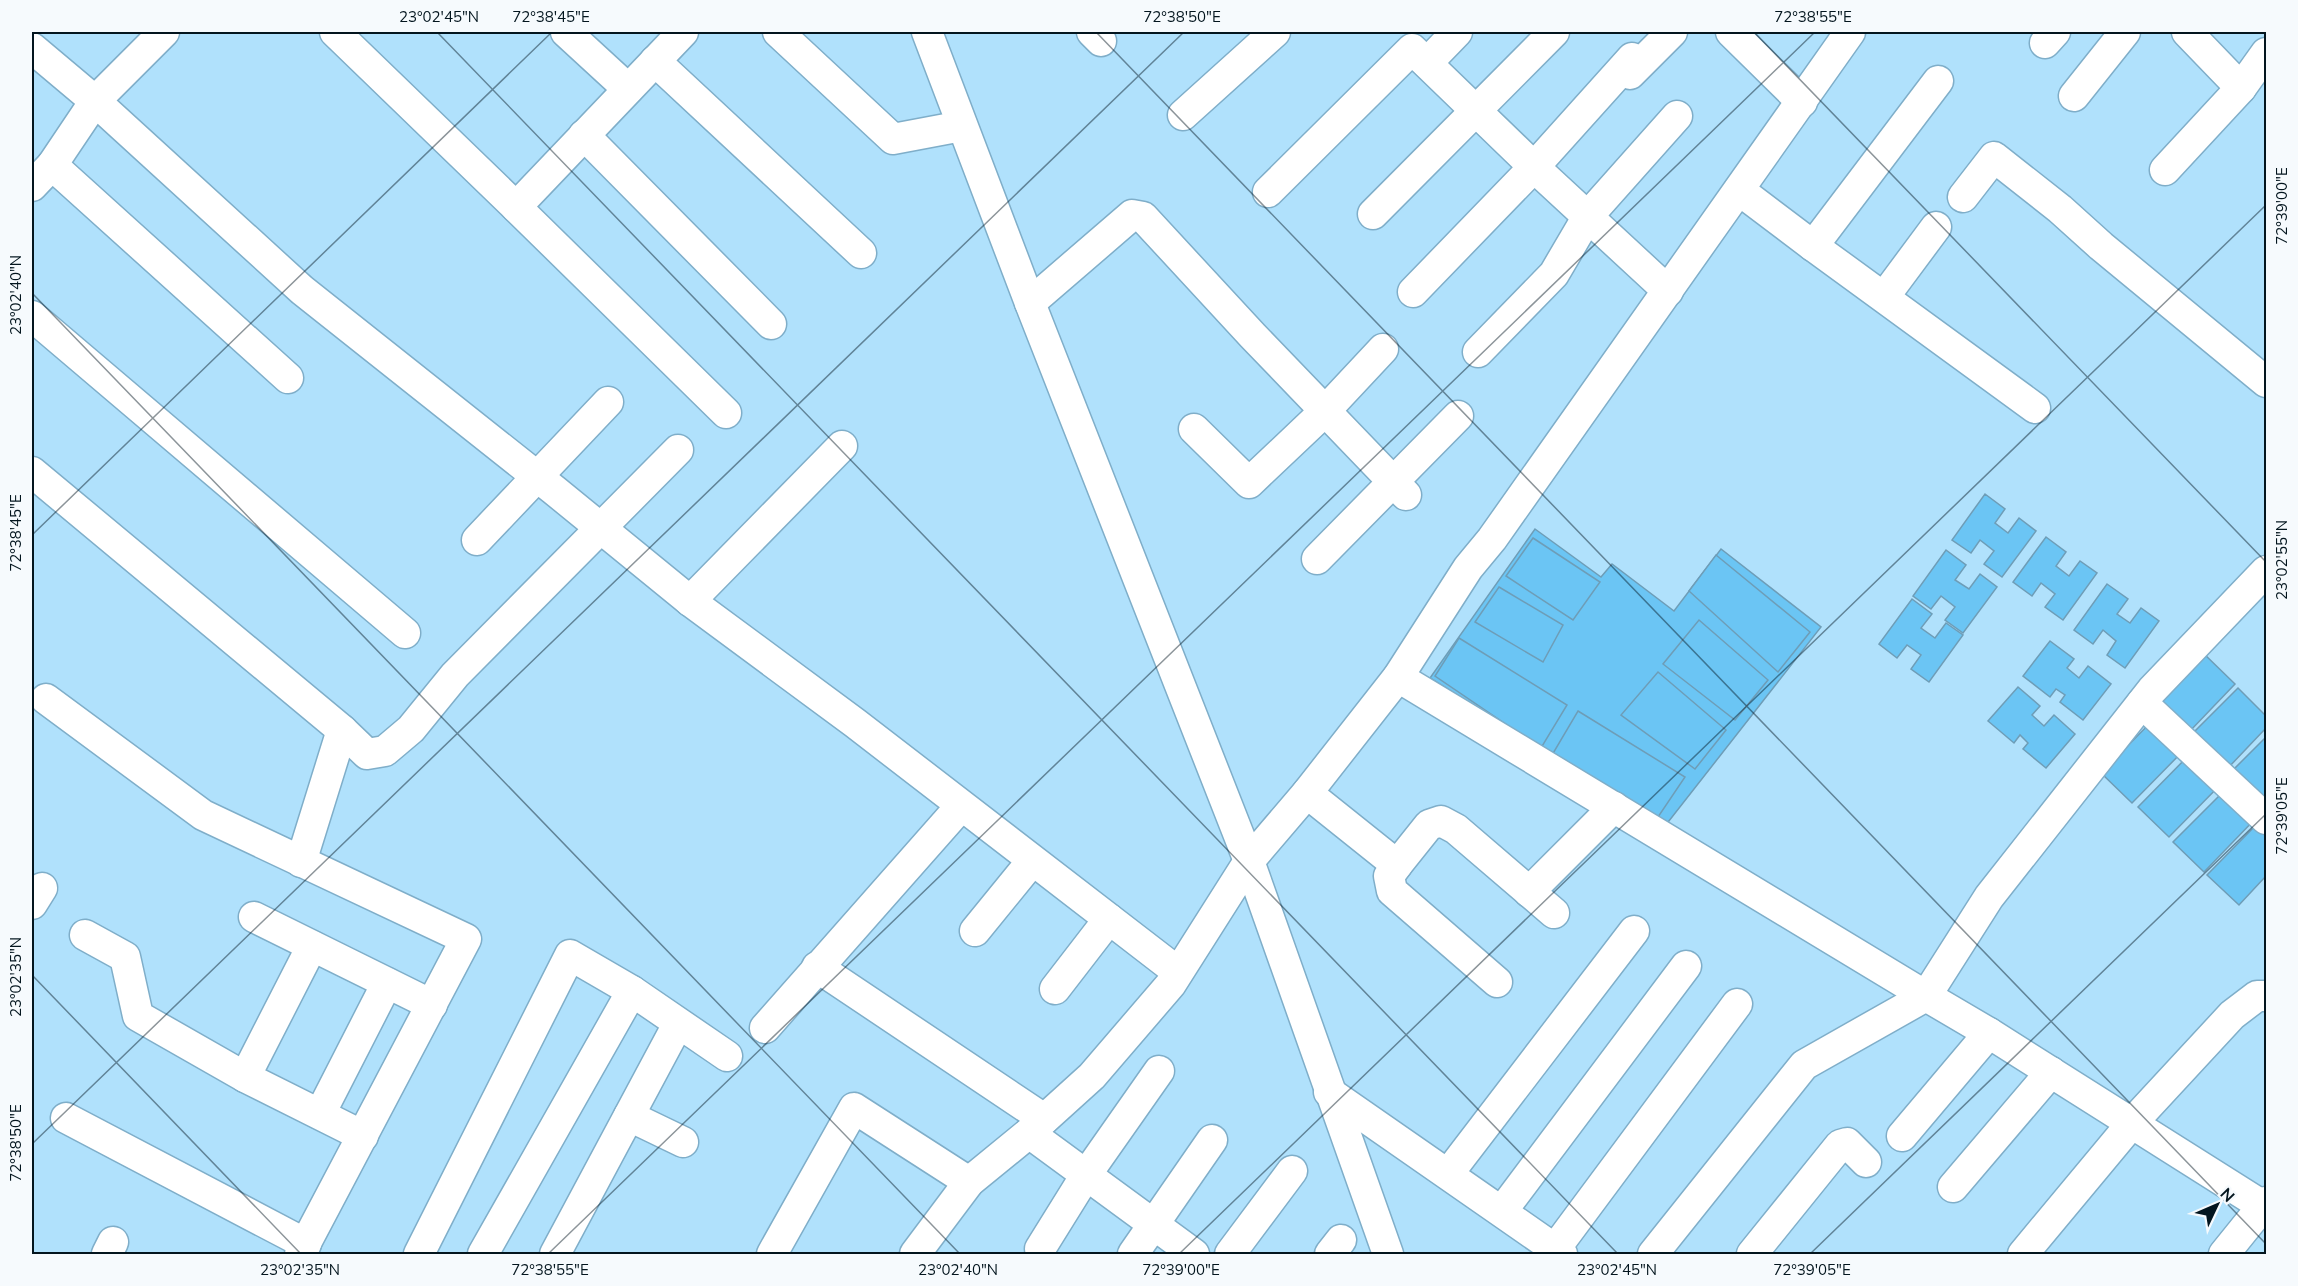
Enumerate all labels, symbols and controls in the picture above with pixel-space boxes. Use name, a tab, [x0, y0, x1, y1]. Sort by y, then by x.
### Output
text: 23°02'45"N	[399, 7, 479, 26]
text: 72°38'45"E	[512, 7, 590, 26]
text: 72°38'50"E	[1143, 7, 1221, 26]
text: 72°38'55"E	[1774, 7, 1852, 26]
text: 72°39'00"E	[2272, 167, 2291, 245]
text: 23°02'40"N	[6, 255, 25, 335]
text: 72°38'45"E	[6, 494, 25, 572]
text: 23°02'55"N	[2272, 520, 2291, 600]
text: 72°39'05"E	[2272, 777, 2291, 855]
text: 23°02'35"N	[6, 937, 25, 1017]
text: 72°38'50"E	[6, 1104, 25, 1182]
north arrow	[2187, 1175, 2247, 1235]
text: N	[2216, 1183, 2239, 1206]
text: 23°02'35"N	[260, 1260, 340, 1279]
text: 72°38'55"E	[511, 1260, 589, 1279]
text: 23°02'40"N	[918, 1260, 998, 1279]
text: 72°39'00"E	[1142, 1260, 1220, 1279]
text: 23°02'45"N	[1577, 1260, 1657, 1279]
text: 72°39'05"E	[1773, 1260, 1851, 1279]

